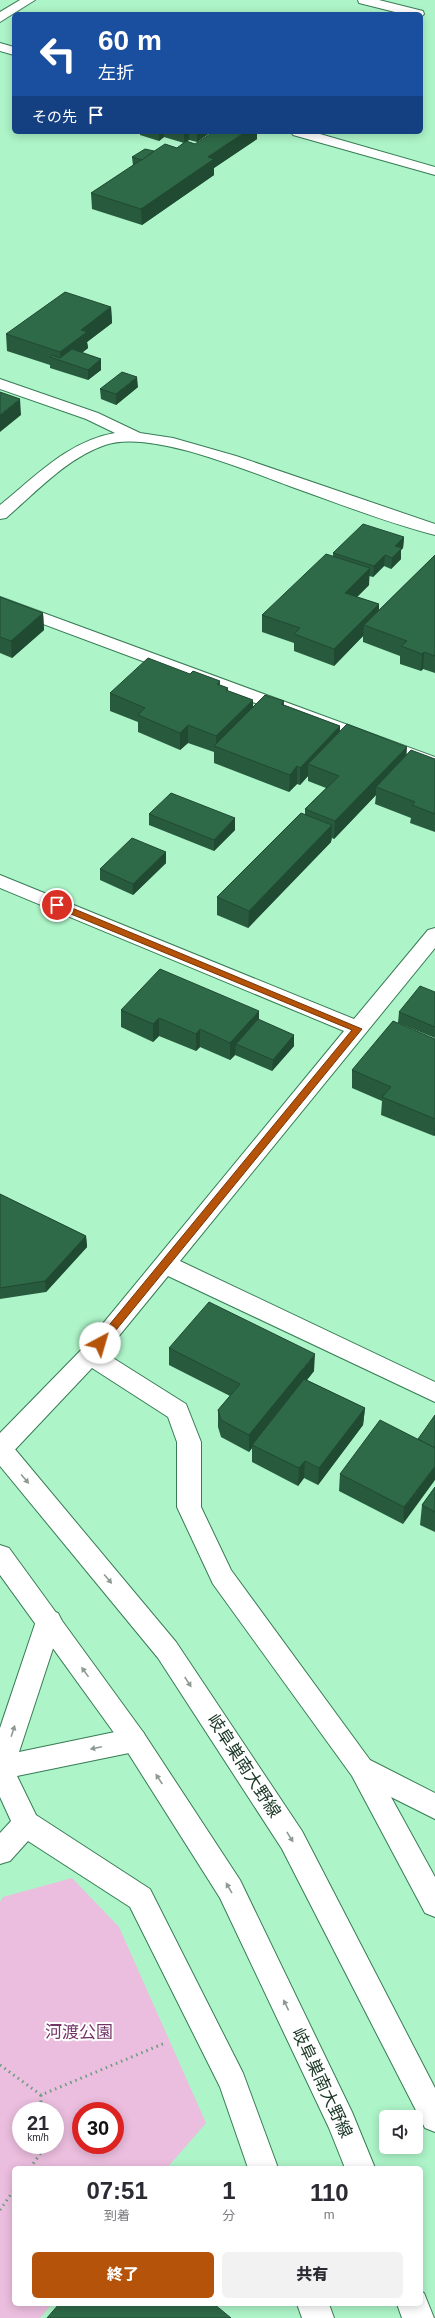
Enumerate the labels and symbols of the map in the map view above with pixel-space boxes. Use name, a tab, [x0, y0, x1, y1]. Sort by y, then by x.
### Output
pin	[40, 888, 74, 922]
position arrow	[79, 1322, 121, 1364]
one-way arrow	[20, 1474, 29, 1485]
one-way arrow	[104, 1574, 113, 1585]
one-way arrow	[81, 1666, 89, 1677]
one-way arrow	[184, 1676, 192, 1687]
street label: 岐阜巣南大野線	[204, 1711, 284, 1821]
one-way arrow	[10, 1725, 16, 1737]
one-way arrow	[90, 1746, 102, 1752]
one-way arrow	[155, 1774, 163, 1784]
one-way arrow	[286, 1832, 294, 1842]
one-way arrow	[225, 1882, 232, 1894]
one-way arrow	[283, 2000, 289, 2011]
park label: 河渡公園	[45, 2023, 113, 2042]
street label: 岐阜巣南大野線	[288, 2025, 356, 2141]
speed limit sign: 30	[72, 2102, 124, 2154]

